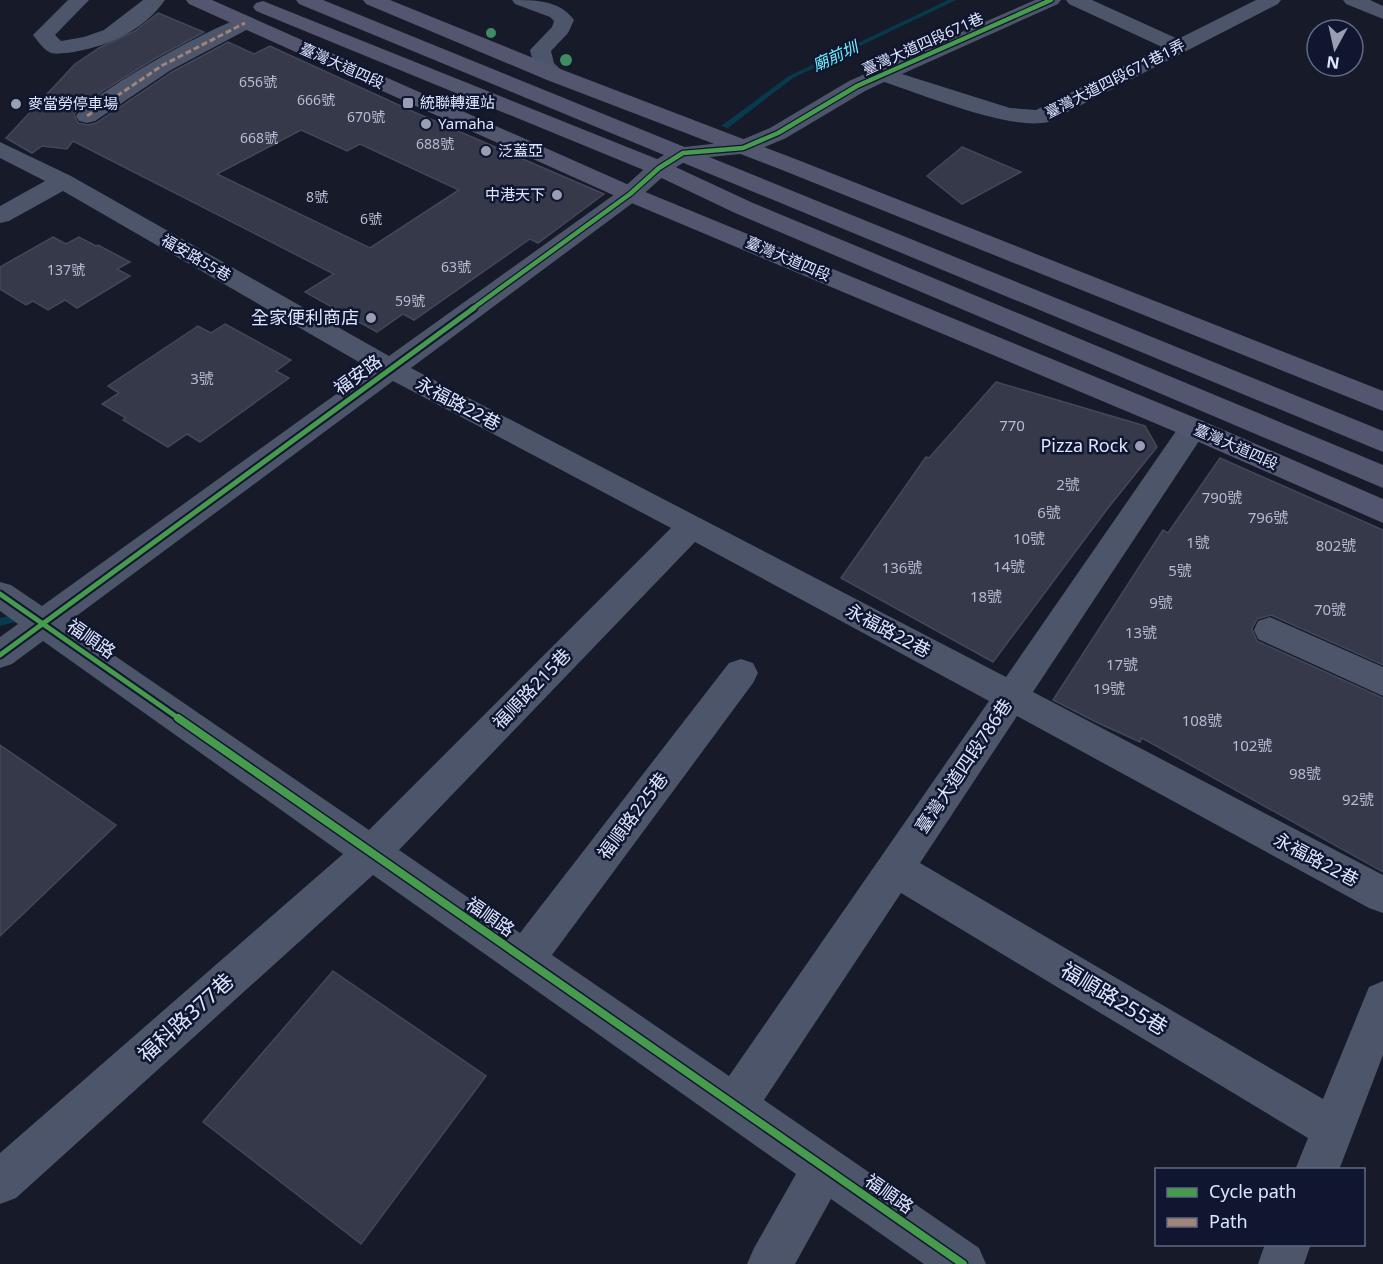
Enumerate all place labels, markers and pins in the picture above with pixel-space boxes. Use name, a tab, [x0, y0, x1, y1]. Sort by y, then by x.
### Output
place label: 統聯轉運站	[420, 92, 495, 112]
place label: 麥當勞停車場	[28, 93, 118, 113]
marker: 統聯轉運站	[401, 96, 415, 110]
marker: 麥當勞停車場	[9, 97, 23, 111]
place label: Yamaha	[438, 113, 494, 133]
marker: Yamaha	[419, 117, 433, 131]
place label: 泛蓋亞	[498, 140, 543, 160]
marker: 泛蓋亞	[479, 144, 493, 158]
place label: 中港天下	[485, 184, 545, 204]
marker: 中港天下	[550, 188, 564, 202]
place label: 全家便利商店	[251, 305, 359, 329]
marker: 全家便利商店	[364, 311, 378, 325]
place label: Pizza Rock	[1040, 433, 1128, 457]
marker: Pizza Rock	[1133, 439, 1147, 453]

